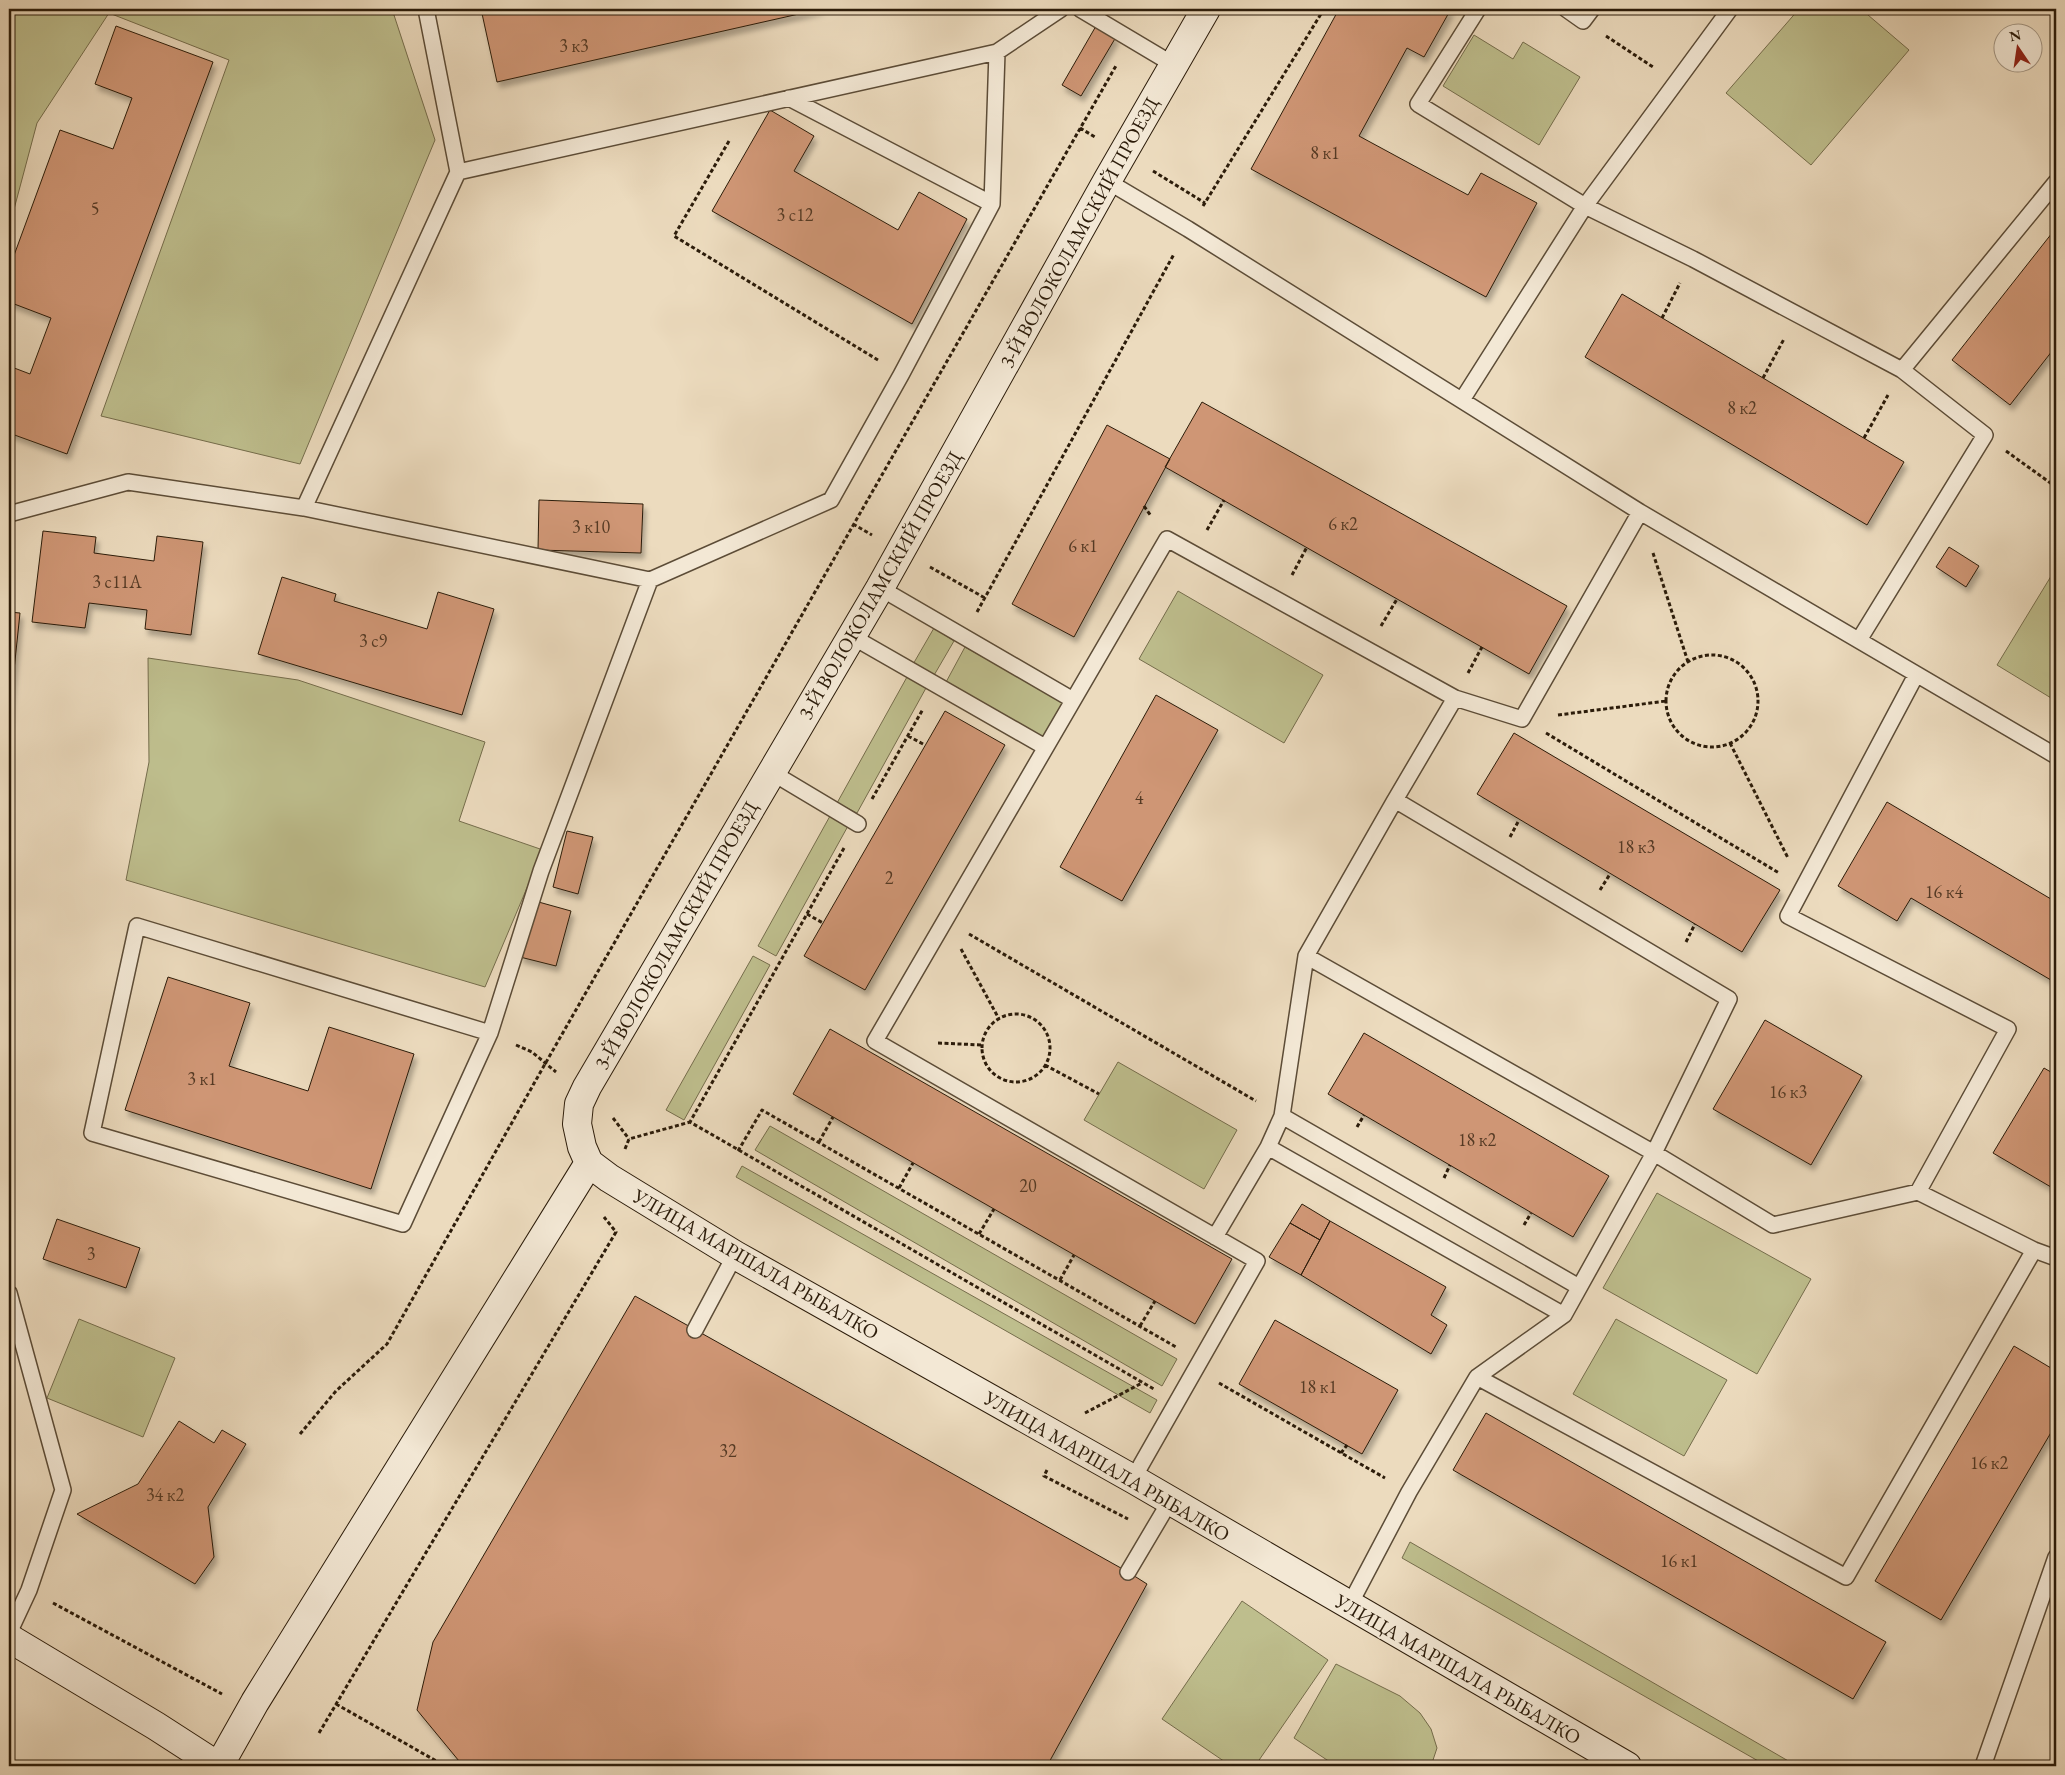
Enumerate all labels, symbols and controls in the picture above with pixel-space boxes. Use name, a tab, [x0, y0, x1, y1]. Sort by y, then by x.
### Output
north arrow	[1992, 22, 2042, 72]
text: N	[2008, 25, 2023, 45]
house number: 3 к3	[559, 34, 589, 57]
street label: 3-Й ВОЛОКОЛАМСКИЙ ПРОЕЗД	[993, 92, 1165, 372]
house number: 8 к1	[1310, 141, 1340, 164]
house number: 5	[91, 197, 99, 220]
house number: 3 с12	[777, 203, 814, 226]
house number: 8 к2	[1727, 396, 1757, 419]
street label: 3-Й ВОЛОКОЛАМСКИЙ ПРОЕЗД	[792, 446, 968, 724]
house number: 6 к2	[1328, 512, 1358, 535]
house number: 3 к10	[572, 515, 610, 538]
house number: 6 к1	[1068, 534, 1098, 557]
house number: 3 с11А	[92, 570, 142, 593]
house number: 3 с9	[359, 629, 387, 652]
house number: 4	[1135, 786, 1144, 809]
street label: 3-Й ВОЛОКОЛАМСКИЙ ПРОЕЗД	[588, 796, 764, 1074]
house number: 18 к3	[1617, 835, 1655, 858]
house number: 2	[885, 866, 894, 889]
house number: 16 к4	[1925, 880, 1963, 903]
house number: 3 к1	[187, 1067, 217, 1090]
house number: 16 к3	[1769, 1080, 1807, 1103]
house number: 18 к2	[1458, 1128, 1496, 1151]
house number: 20	[1019, 1174, 1037, 1197]
street label: УЛИЦА МАРШАЛА РЫБАЛКО	[627, 1182, 884, 1345]
house number: 3	[87, 1242, 95, 1265]
house number: 18 к1	[1299, 1375, 1337, 1398]
street label: УЛИЦА МАРШАЛА РЫБАЛКО	[978, 1384, 1235, 1547]
house number: 32	[719, 1439, 737, 1462]
house number: 16 к2	[1970, 1451, 2008, 1474]
house number: 34 к2	[146, 1483, 184, 1506]
house number: 16 к1	[1660, 1549, 1698, 1572]
street label: УЛИЦА МАРШАЛА РЫБАЛКО	[1329, 1587, 1586, 1750]

